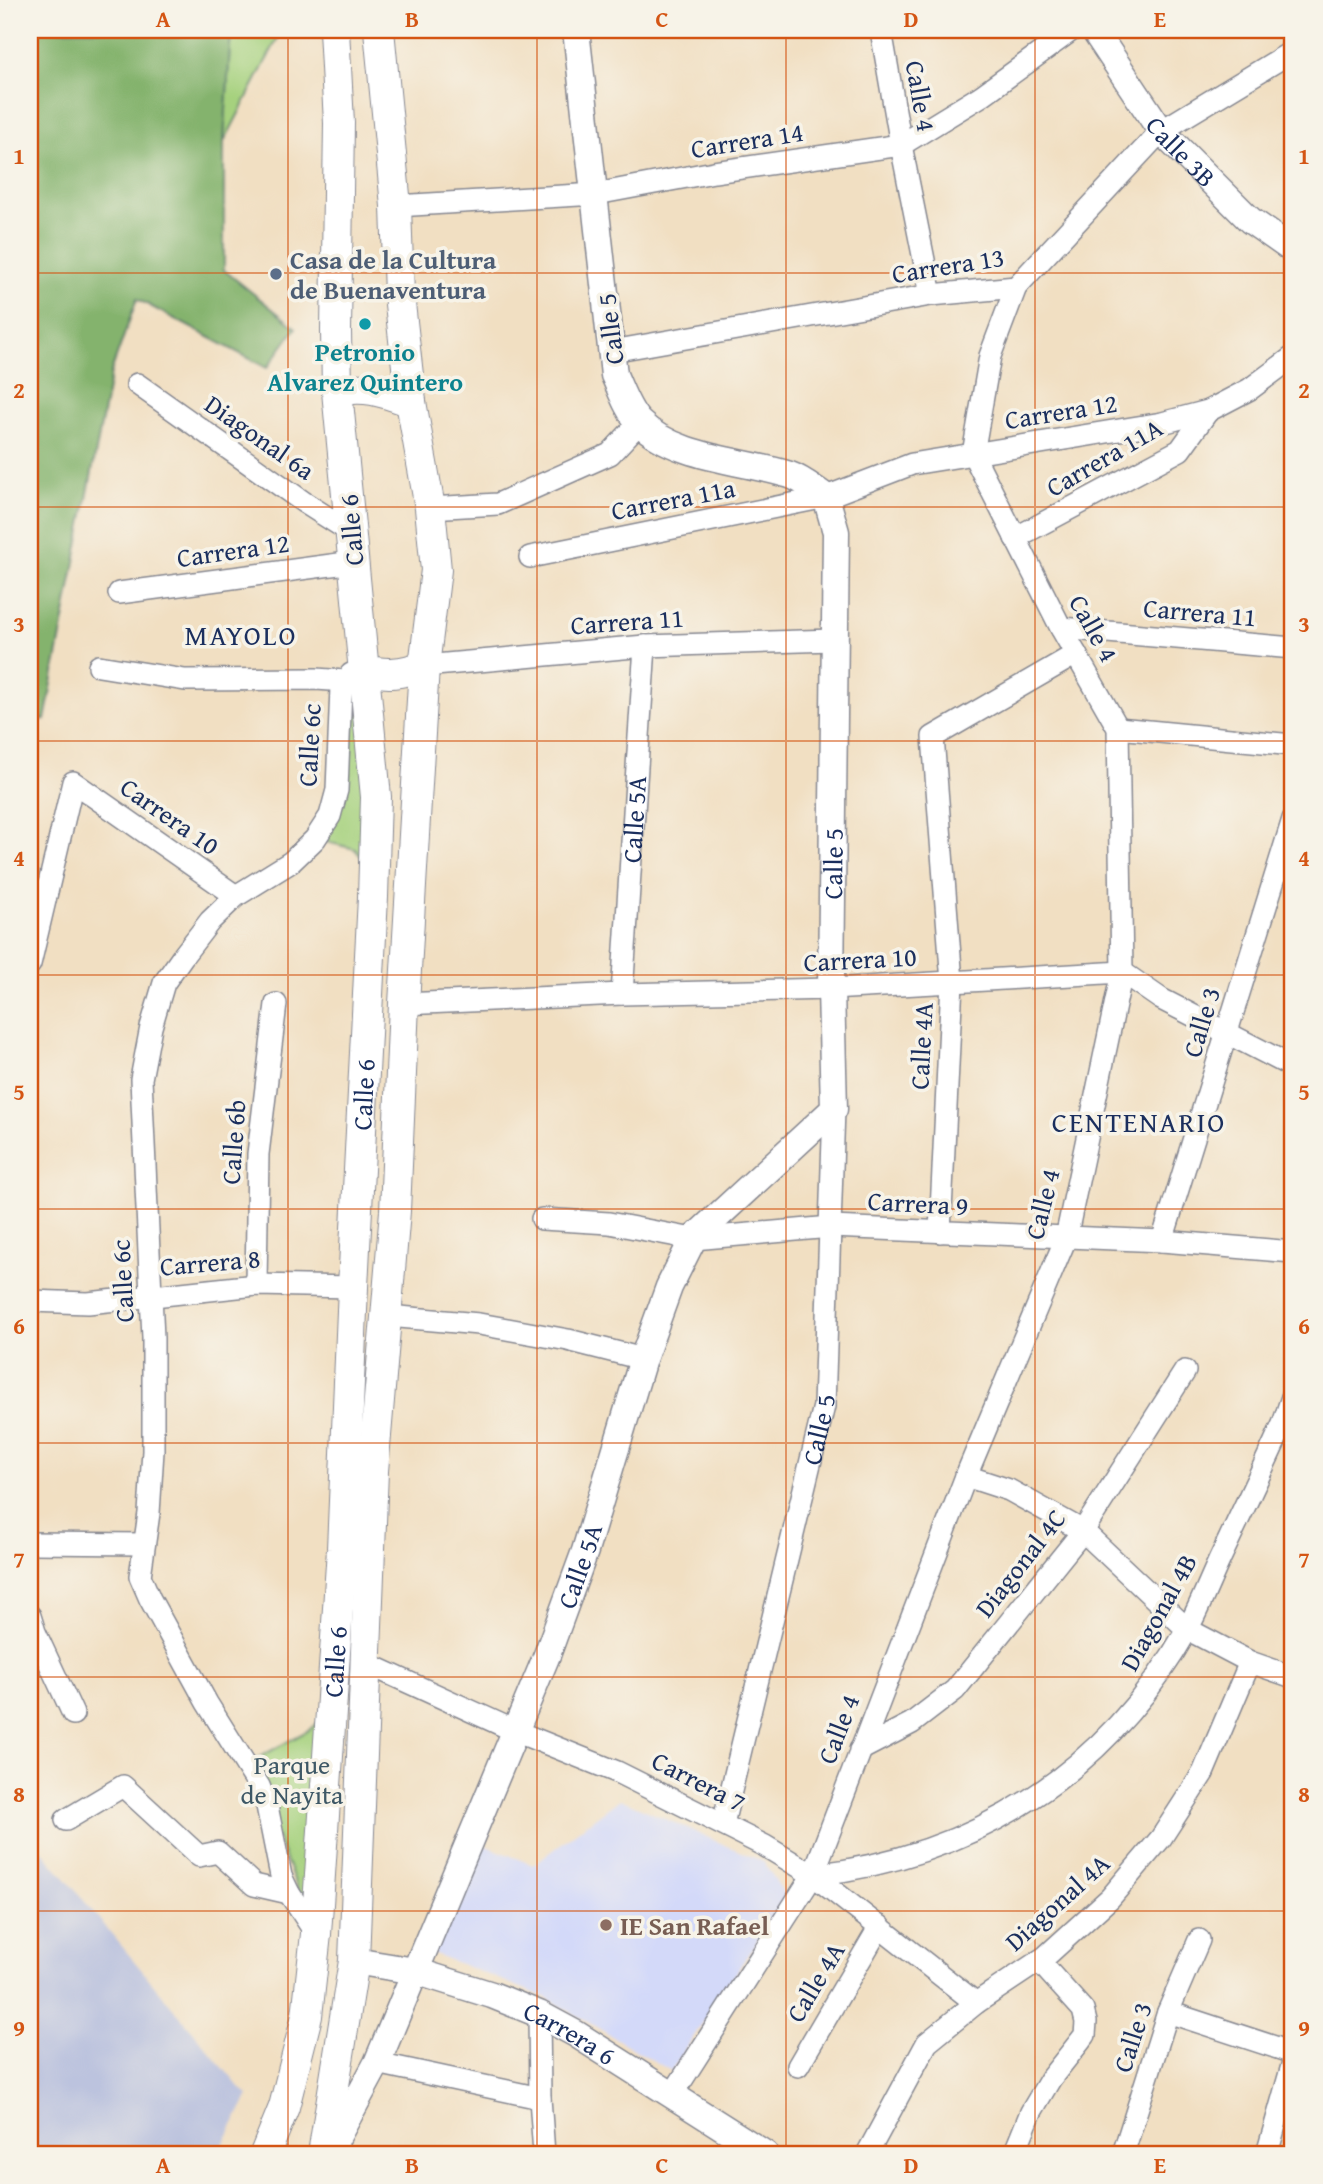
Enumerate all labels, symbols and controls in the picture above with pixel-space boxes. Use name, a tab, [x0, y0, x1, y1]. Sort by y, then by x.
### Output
text: A	[156, 2, 171, 35]
text: B	[405, 2, 419, 35]
text: C	[655, 2, 669, 35]
text: D	[904, 2, 919, 35]
text: E	[1154, 2, 1166, 35]
street label: Calle 4	[896, 57, 946, 135]
street label: Calle 3B	[1137, 108, 1226, 196]
street label: Carrera 14	[688, 112, 806, 168]
text: 1	[13, 139, 25, 172]
text: 1	[1298, 139, 1310, 172]
street label: Carrera 13	[889, 237, 1007, 293]
place label: Casa de la Cultura de Buenaventura	[290, 240, 497, 309]
marker: Casa de la Cultura de Buenaventura	[268, 266, 284, 282]
street label: Calle 5	[586, 291, 634, 367]
marker: Petronio Alvarez Quintero	[357, 316, 373, 332]
place label: Petronio Alvarez Quintero	[267, 332, 463, 401]
text: 2	[13, 373, 25, 406]
text: 2	[1298, 373, 1310, 406]
street label: Carrera 12	[1002, 383, 1120, 439]
street label: Diagonal 6a	[197, 385, 323, 490]
street label: Carrera 11A	[1038, 408, 1170, 506]
street label: Carrera 11a	[608, 468, 739, 530]
street label: Calle 6	[328, 493, 374, 567]
street label: Carrera 12	[174, 523, 292, 577]
street label: Calle 4	[1060, 587, 1128, 669]
street label: Carrera 11	[1142, 588, 1258, 636]
street label: Carrera 11	[569, 598, 685, 644]
text: 3	[13, 607, 25, 640]
text: 3	[1298, 607, 1310, 640]
district label: MAYOLO	[185, 614, 297, 655]
street label: Calle 6c	[287, 703, 331, 787]
street label: Carrera 10	[112, 768, 228, 864]
street label: Calle 5A	[611, 774, 656, 864]
street label: Calle 5	[812, 828, 852, 900]
text: 4	[13, 841, 25, 874]
text: 4	[1298, 841, 1310, 874]
street label: Carrera 10	[802, 937, 918, 981]
street label: Calle 3	[1172, 982, 1230, 1062]
street label: Calle 4A	[899, 1001, 943, 1091]
street label: Calle 6	[342, 1058, 384, 1131]
text: 5	[13, 1075, 25, 1108]
text: 5	[1298, 1075, 1310, 1108]
street label: Calle 6b	[211, 1098, 255, 1186]
district label: CENTENARIO	[1052, 1101, 1226, 1142]
street label: Calle 4	[1014, 1165, 1070, 1243]
street label: Carrera 9	[867, 1181, 969, 1225]
street label: Carrera 8	[158, 1238, 262, 1286]
street label: Calle 6c	[100, 1239, 144, 1323]
text: 6	[13, 1309, 25, 1342]
text: 6	[1298, 1309, 1310, 1342]
street label: Calle 5	[791, 1394, 844, 1469]
street label: Diagonal 4C	[965, 1501, 1075, 1625]
street label: Calle 5A	[546, 1519, 612, 1614]
text: 7	[13, 1543, 25, 1576]
text: 7	[1298, 1543, 1310, 1576]
street label: Diagonal 4B	[1110, 1546, 1206, 1678]
street label: Calle 6	[313, 1625, 356, 1699]
street label: Calle 4	[807, 1689, 869, 1769]
street label: Carrera 7	[645, 1741, 753, 1821]
park label: Parque de Nayita	[241, 1745, 344, 1814]
text: 8	[13, 1777, 25, 1810]
text: 8	[1298, 1777, 1310, 1810]
street label: Diagonal 4A	[996, 1844, 1118, 1960]
place label: IE San Rafael	[620, 1906, 769, 1945]
marker: IE San Rafael	[598, 1917, 614, 1933]
street label: Calle 4A	[776, 1934, 854, 2029]
street label: Carrera 6	[518, 1990, 624, 2074]
street label: Calle 3	[1102, 1997, 1162, 2077]
text: 9	[13, 2011, 25, 2044]
text: 9	[1298, 2011, 1310, 2044]
text: A	[156, 2148, 171, 2181]
text: B	[405, 2148, 419, 2181]
text: C	[655, 2148, 669, 2181]
text: D	[904, 2148, 919, 2181]
text: E	[1154, 2148, 1166, 2181]

